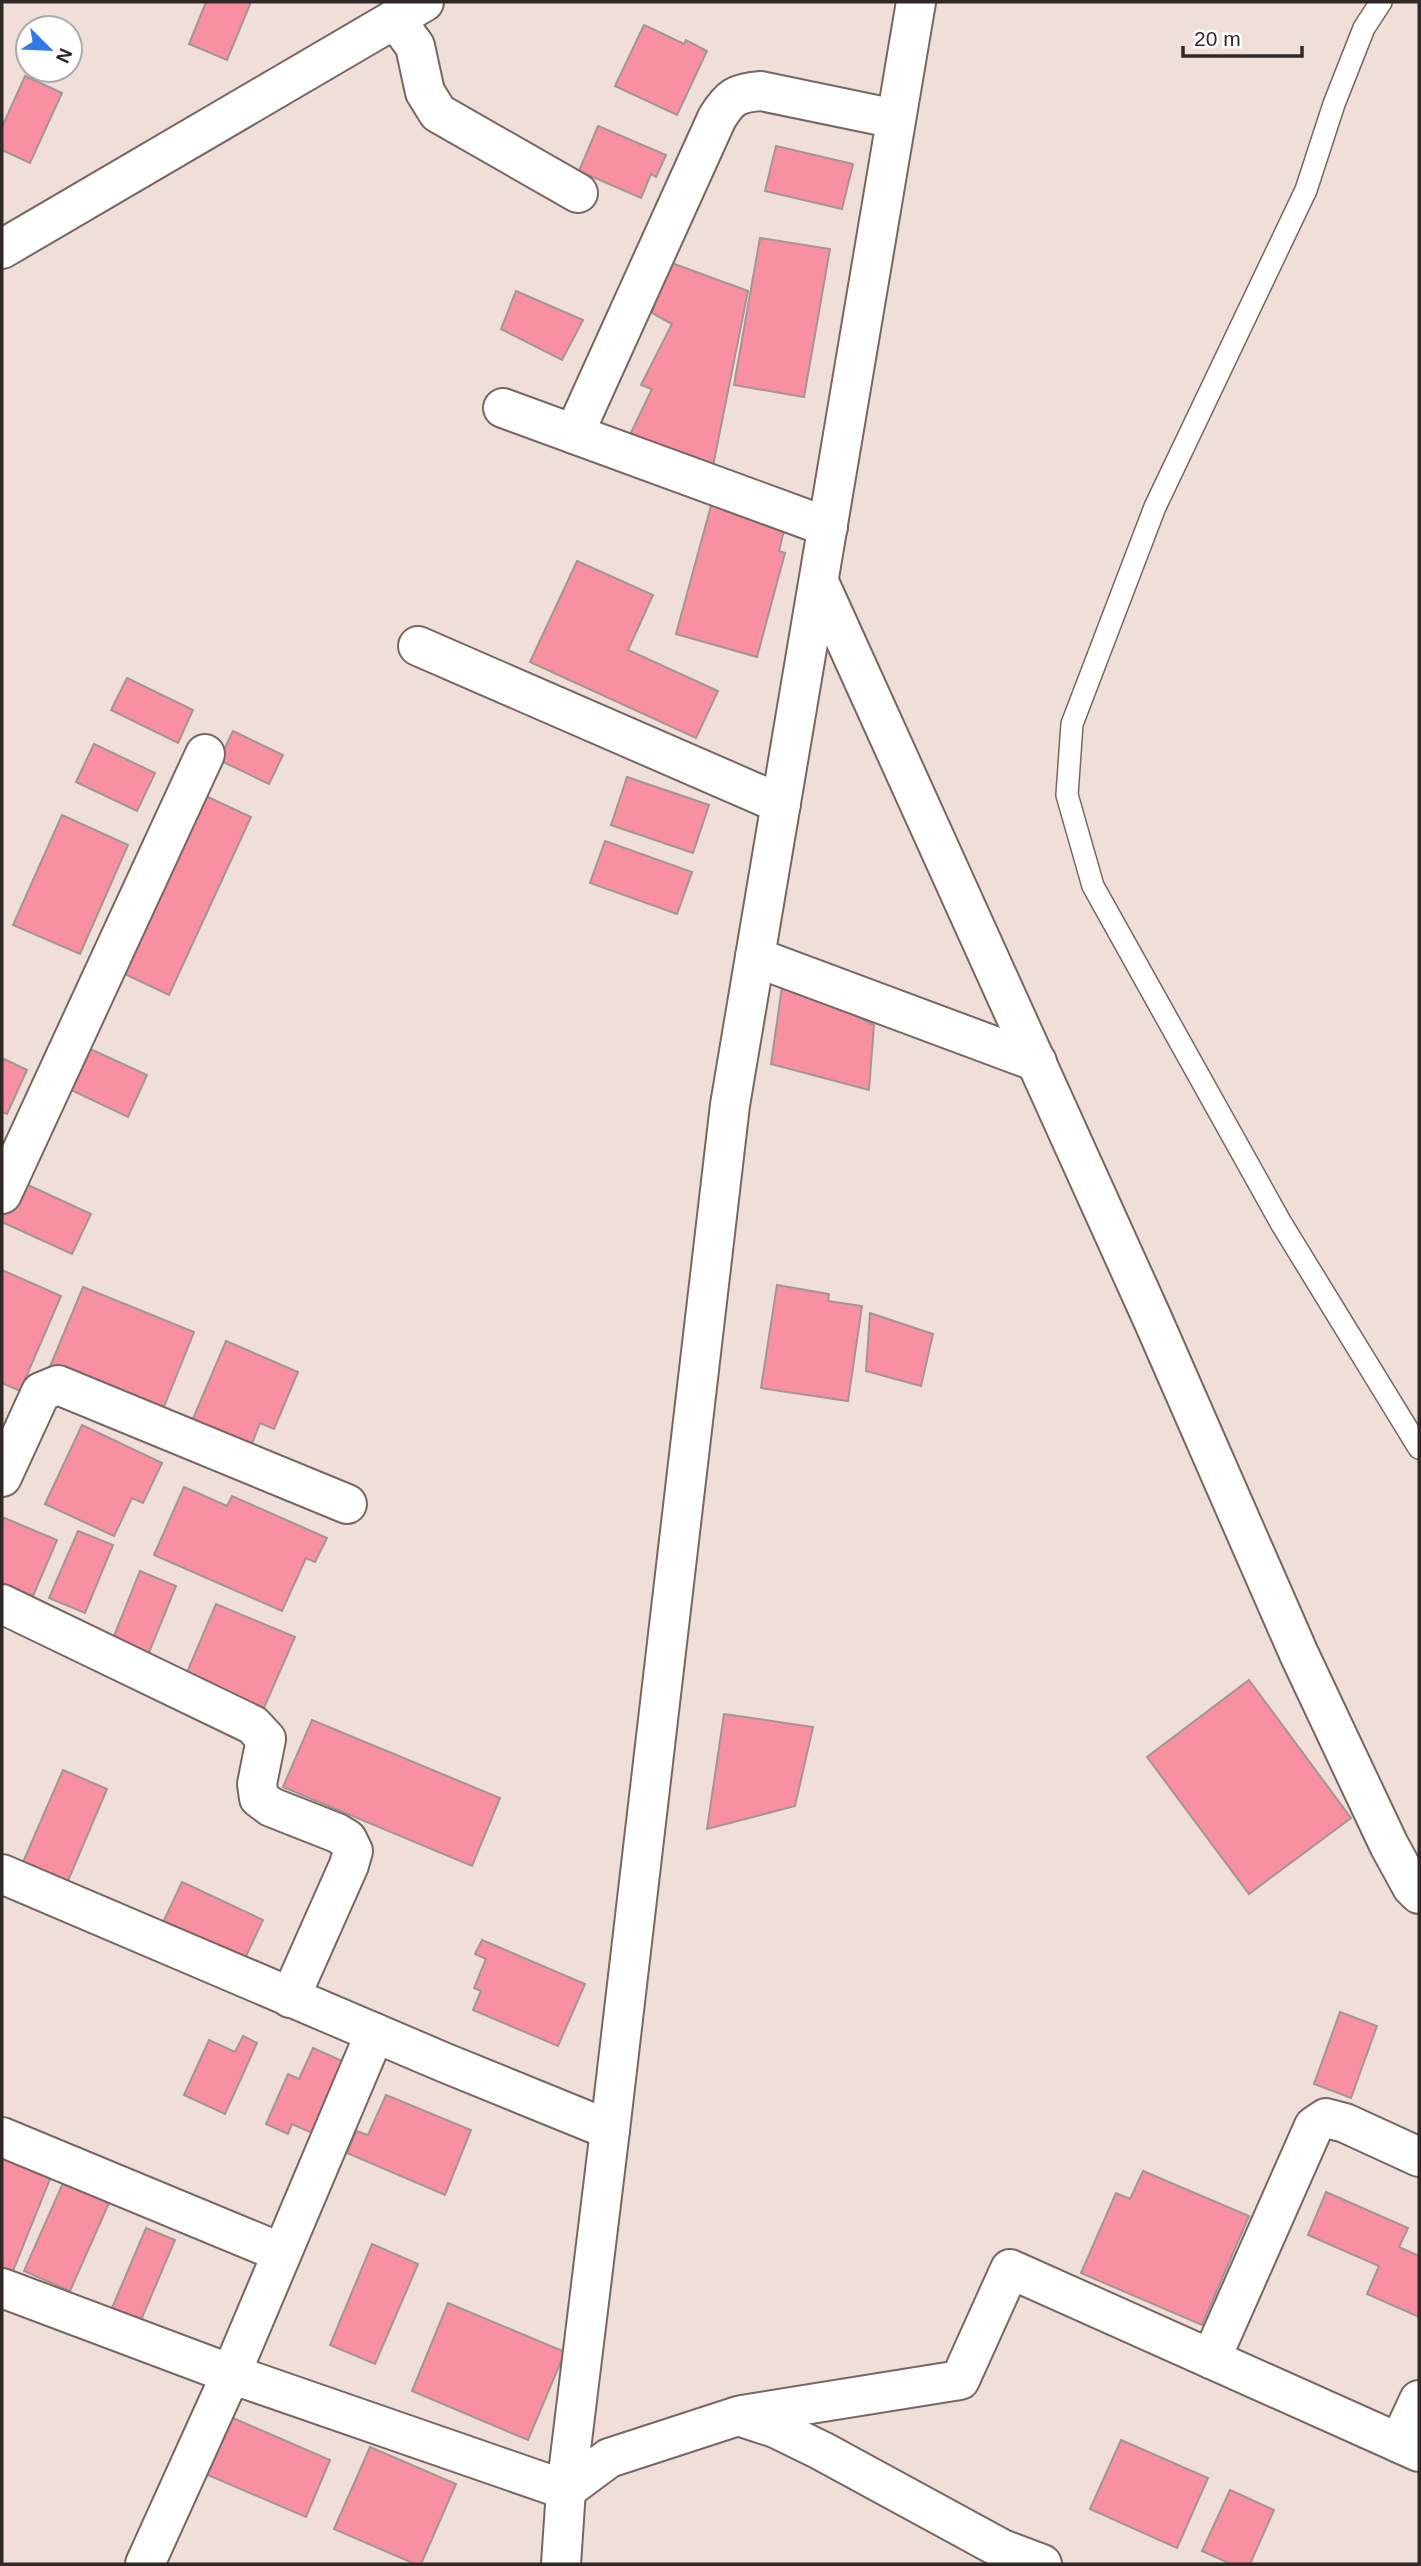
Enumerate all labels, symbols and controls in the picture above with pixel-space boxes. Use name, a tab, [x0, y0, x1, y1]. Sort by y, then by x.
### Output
north arrow	[14, 14, 84, 84]
scale bar	[1183, 14, 1302, 58]
text: 20 m	[1194, 27, 1241, 50]
text: N	[52, 45, 76, 66]

